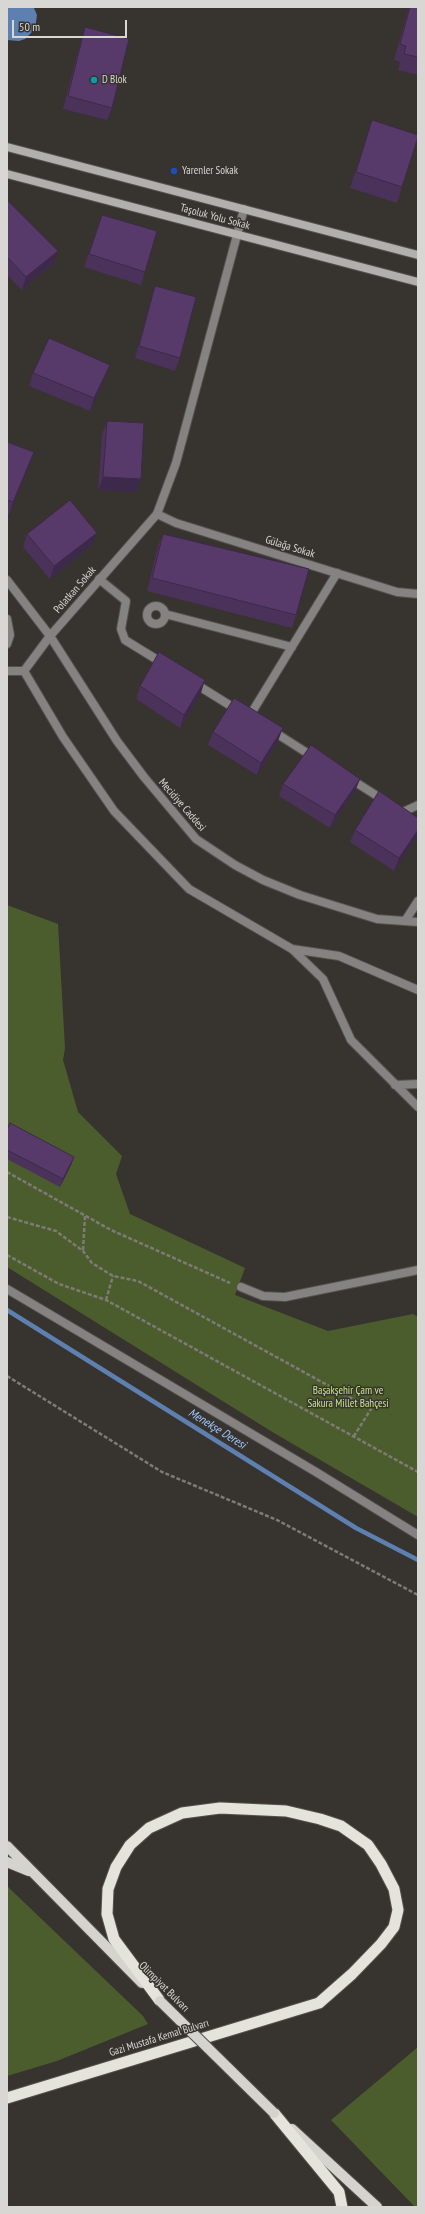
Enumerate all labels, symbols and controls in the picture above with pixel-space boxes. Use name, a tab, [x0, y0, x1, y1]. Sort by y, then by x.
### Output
scale bar	[14, 12, 129, 38]
text: 50 m	[19, 19, 40, 34]
place label: D Blok	[102, 73, 127, 87]
marker: D Blok	[89, 75, 99, 85]
place label: Yarenler Sokak	[182, 164, 238, 178]
marker: Yarenler Sokak	[169, 166, 179, 176]
street label: Taşoluk Yolu Sokak	[179, 201, 251, 233]
street label: Gülağa Sokak	[264, 533, 316, 561]
street label: Polatkan Sokak	[51, 564, 99, 616]
street label: Mecidiye Caddesi	[156, 776, 208, 834]
park label: Başakşehir Çam ve Sakura Millet Bahçesi	[307, 1384, 389, 1410]
water label: Menekşe Deresi	[186, 1406, 248, 1452]
street label: Olimpiyat Bulvarı	[136, 1959, 192, 2015]
street label: Gazi Mustafa Kemal Bulvarı	[108, 2017, 210, 2059]

